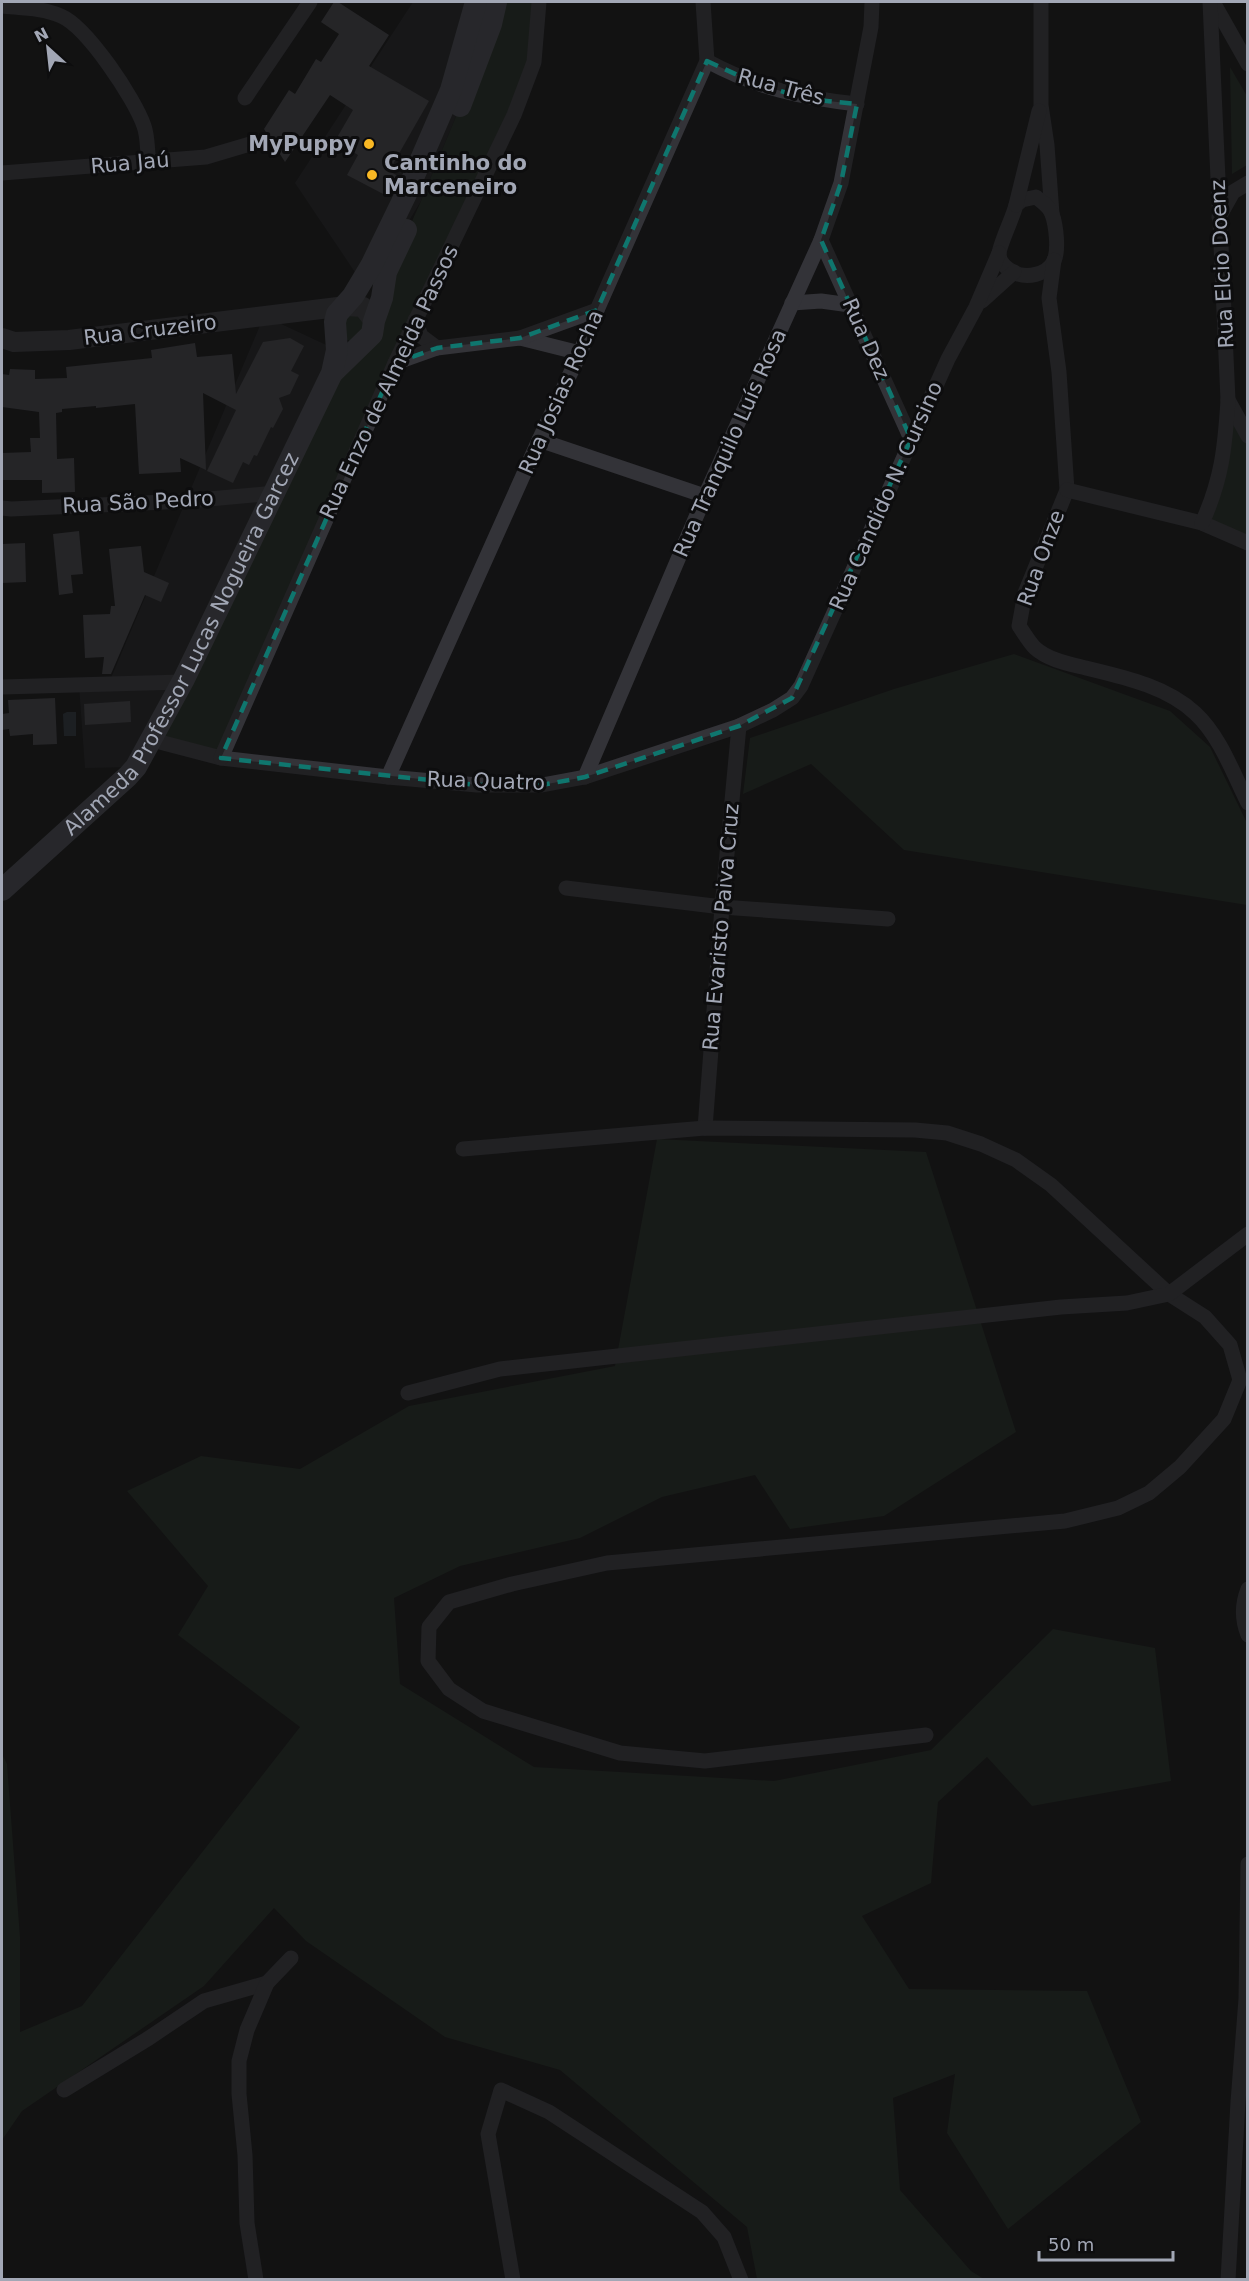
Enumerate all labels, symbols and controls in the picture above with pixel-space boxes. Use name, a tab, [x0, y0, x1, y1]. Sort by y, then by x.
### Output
north arrow	[18, 18, 78, 78]
text: N	[31, 24, 52, 47]
street label: Rua Três	[735, 64, 827, 110]
place label: MyPuppy	[248, 132, 357, 156]
marker: MyPuppy	[362, 137, 376, 151]
street label: Rua Jaú	[90, 148, 170, 178]
place label: Cantinho do Marceneiro	[384, 151, 527, 199]
marker: Cantinho do Marceneiro	[365, 168, 379, 182]
street label: Rua Elcio Doenz	[1206, 179, 1238, 349]
street label: Rua Enzo de Almeida Passos	[315, 241, 463, 523]
street label: Rua Dez	[837, 295, 895, 383]
street label: Rua Josias Rocha	[514, 306, 608, 478]
street label: Rua Cruzeiro	[82, 310, 218, 350]
street label: Rua Tranquilo Luís Rosa	[669, 325, 791, 561]
street label: Rua Candido N. Cursino	[825, 378, 947, 614]
street label: Alameda Professor Lucas Nogueira Garcez	[59, 448, 304, 840]
street label: Rua São Pedro	[62, 486, 214, 518]
street label: Rua Onze	[1013, 507, 1069, 609]
street label: Rua Quatro	[426, 767, 546, 795]
street label: Rua Evaristo Paiva Cruz	[698, 802, 744, 1052]
scale bar	[1039, 2224, 1172, 2262]
text: 50 m	[1048, 2234, 1094, 2255]

